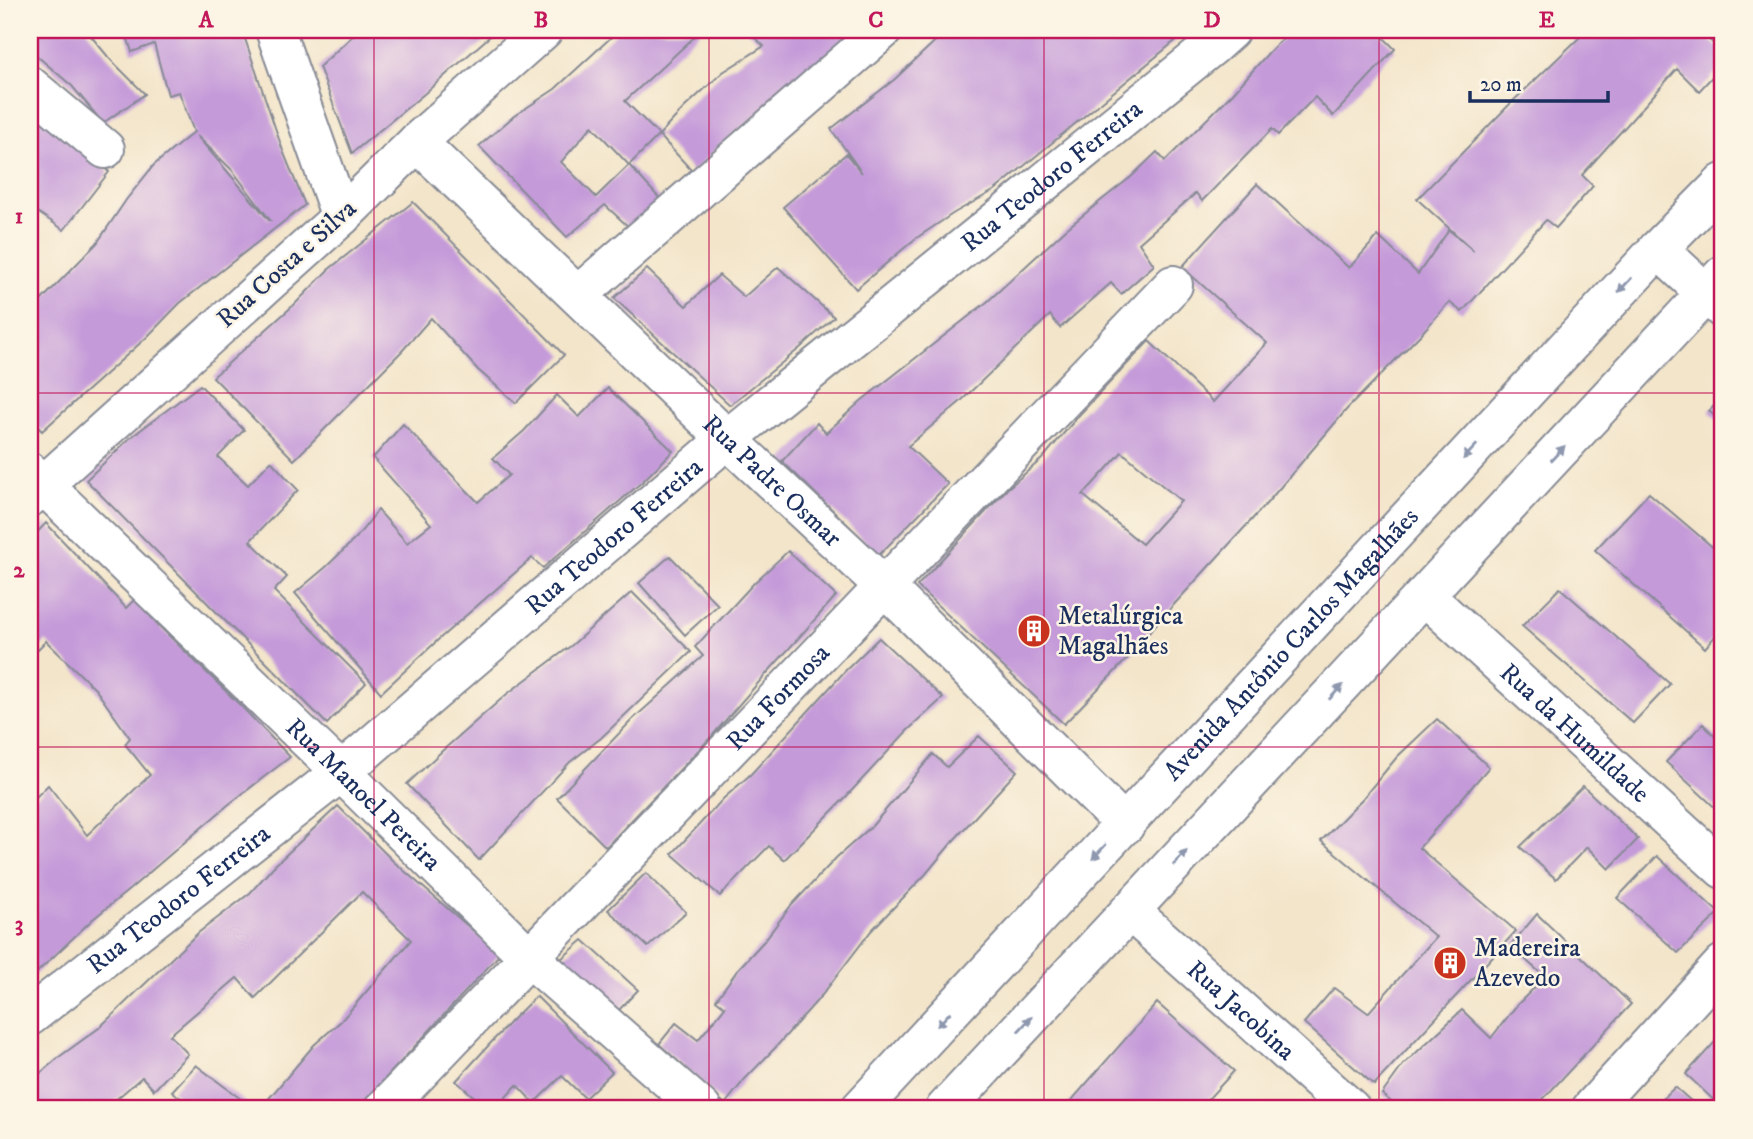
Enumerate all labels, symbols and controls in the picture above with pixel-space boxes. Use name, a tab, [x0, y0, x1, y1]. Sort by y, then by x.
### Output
text: A	[198, 6, 215, 35]
text: B	[534, 6, 548, 35]
text: C	[868, 6, 884, 35]
text: D	[1203, 6, 1221, 35]
text: E	[1539, 6, 1555, 35]
scale bar	[1470, 60, 1608, 104]
text: 20 m	[1480, 72, 1522, 98]
street label: Rua Teodoro Ferreira	[954, 93, 1149, 259]
street label: Rua Costa e Silva	[210, 193, 364, 335]
text: 1	[15, 202, 23, 231]
one-way arrow	[1617, 276, 1633, 293]
street label: Rua Padre Osmar	[695, 408, 849, 555]
one-way arrow	[1463, 443, 1479, 460]
one-way arrow	[1549, 445, 1565, 462]
street label: Rua Teodoro Ferreira	[518, 451, 710, 622]
street label: Avenida Antônio Carlos Magalhães	[1156, 501, 1426, 788]
text: 2	[13, 556, 25, 585]
place label: Metalúrgica Magalhães	[1058, 600, 1183, 663]
building icon: Metalúrgica Magalhães	[1015, 612, 1053, 650]
street label: Rua Formosa	[719, 637, 837, 758]
street label: Rua da Humildade	[1493, 656, 1657, 810]
one-way arrow	[1327, 683, 1344, 700]
street label: Rua Manoel Pereira	[279, 711, 448, 878]
street label: Rua Teodoro Ferreira	[80, 817, 277, 981]
one-way arrow	[1092, 843, 1108, 860]
one-way arrow	[1172, 850, 1188, 867]
text: 3	[15, 910, 23, 939]
place label: Madereira Azevedo	[1474, 932, 1580, 995]
building icon: Madereira Azevedo	[1431, 944, 1469, 982]
street label: Rua Jacobina	[1180, 953, 1302, 1068]
one-way arrow	[936, 1010, 952, 1028]
one-way arrow	[1016, 1016, 1032, 1033]

